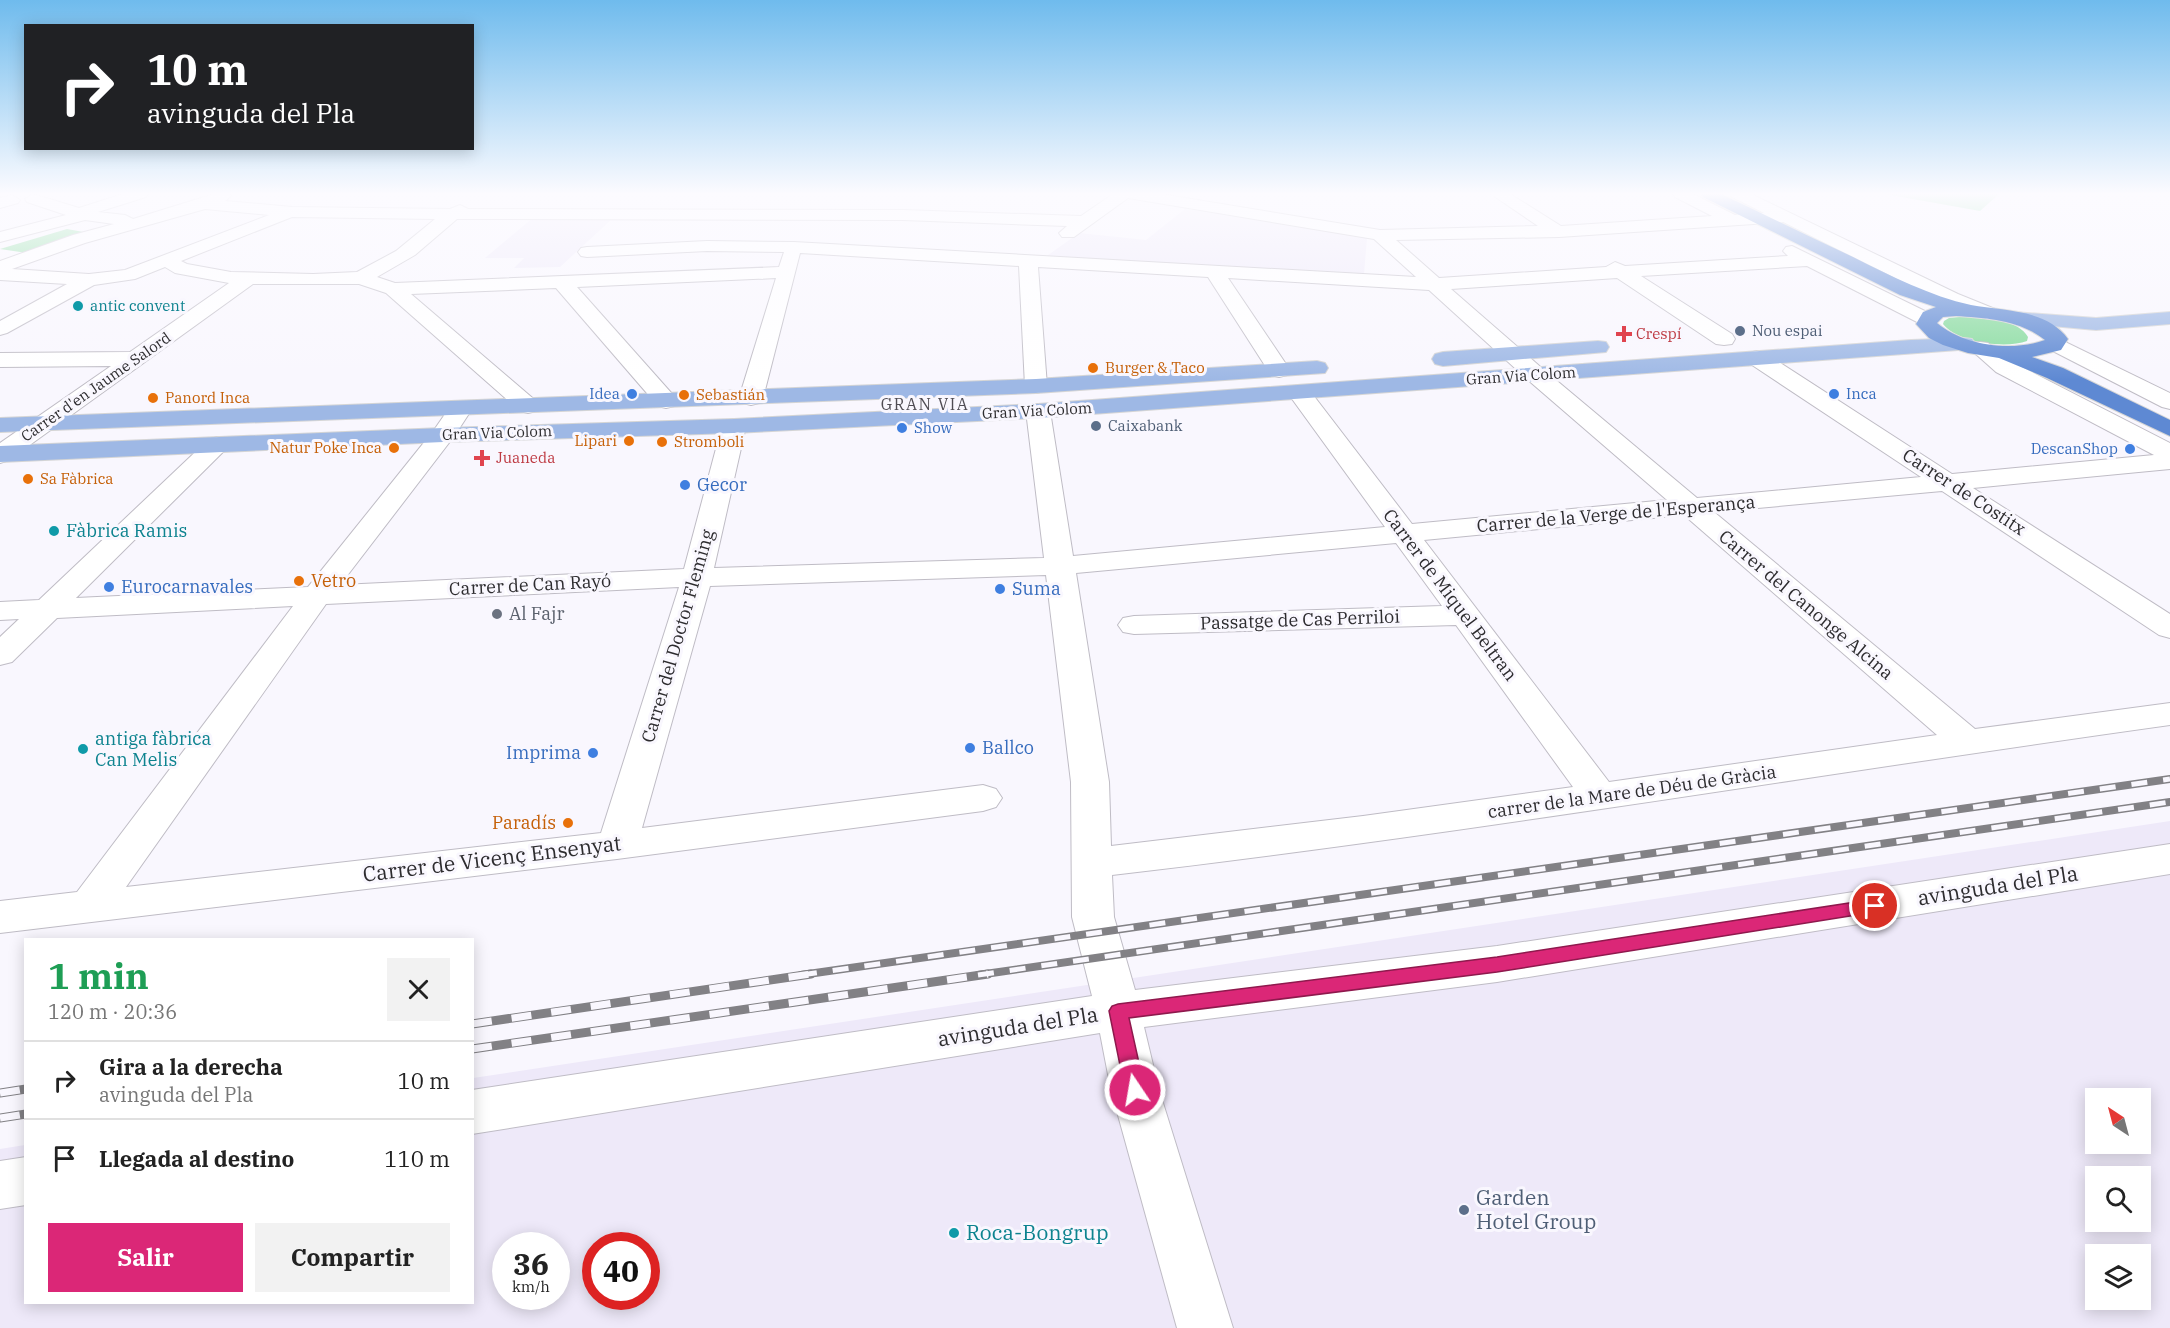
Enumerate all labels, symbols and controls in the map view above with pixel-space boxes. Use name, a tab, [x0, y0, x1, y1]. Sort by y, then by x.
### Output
text: 10 m	[147, 42, 248, 97]
icon: right	[48, 48, 126, 126]
text: avinguda del Pla	[147, 95, 355, 130]
place label: antic convent	[90, 296, 185, 315]
marker: antic convent	[71, 299, 85, 313]
place label: Nou espai	[1752, 321, 1823, 340]
place label: Crespí	[1636, 324, 1682, 343]
marker: Nou espai	[1733, 324, 1747, 338]
marker: Crespí	[1617, 327, 1631, 341]
street label: Carrer d'en Jaume Salord	[17, 328, 174, 446]
place label: Burger & Taco	[1105, 358, 1205, 377]
marker: Burger & Taco	[1086, 361, 1100, 375]
street label: Gran Via Colom	[1465, 362, 1577, 389]
place label: Idea	[589, 384, 620, 403]
place label: Inca	[1846, 384, 1877, 403]
place label: Sebastián	[696, 385, 766, 404]
marker: Idea	[625, 387, 639, 401]
marker: Inca	[1827, 387, 1841, 401]
place label: Panord Inca	[165, 388, 250, 407]
marker: Sebastián	[677, 388, 691, 402]
marker: Panord Inca	[146, 391, 160, 405]
district label: GRAN VIA	[881, 394, 969, 414]
street label: Gran Via Colom	[982, 398, 1092, 423]
place label: Caixabank	[1108, 416, 1183, 435]
place label: Show	[914, 418, 953, 437]
marker: Caixabank	[1089, 419, 1103, 433]
street label: Gran Via Colom	[442, 421, 552, 444]
marker: Show	[895, 421, 909, 435]
place label: Lipari	[574, 431, 617, 450]
place label: Stromboli	[674, 432, 745, 451]
marker: Lipari	[622, 434, 636, 448]
marker: Stromboli	[655, 435, 669, 449]
place label: Natur Poke Inca	[269, 438, 382, 457]
place label: DescanShop	[2031, 439, 2118, 458]
marker: Natur Poke Inca	[387, 441, 401, 455]
marker: DescanShop	[2123, 442, 2137, 456]
street label: Carrer de Costitx	[1898, 443, 2030, 540]
place label: Juaneda	[496, 448, 555, 467]
marker: Juaneda	[473, 449, 491, 467]
place label: Sa Fàbrica	[40, 469, 114, 488]
marker: Sa Fàbrica	[21, 472, 35, 486]
place label: Gecor	[697, 473, 747, 496]
marker: Gecor	[678, 478, 692, 492]
street label: Carrer de la Verge de l'Esperança	[1476, 490, 1756, 537]
street label: Carrer de Miquel Beltran	[1378, 504, 1523, 685]
place label: Fàbrica Ramis	[66, 519, 187, 542]
marker: Fàbrica Ramis	[47, 524, 61, 538]
street label: Carrer del Canonge Alcina	[1714, 525, 1899, 685]
street label: Carrer del Doctor Fleming	[636, 526, 719, 745]
place label: Vetro	[311, 569, 356, 592]
street label: Carrer de Can Rayó	[448, 569, 612, 600]
marker: Vetro	[292, 574, 306, 588]
place label: Eurocarnavales	[121, 575, 253, 598]
place label: Suma	[1012, 577, 1061, 600]
marker: Eurocarnavales	[102, 580, 116, 594]
marker: Suma	[993, 582, 1007, 596]
place label: Al Fajr	[509, 602, 565, 625]
street label: Passatge de Cas Perriloi	[1200, 605, 1401, 634]
marker: Al Fajr	[490, 607, 504, 621]
place label: antiga fàbrica Can Melis	[95, 727, 212, 771]
place label: Ballco	[982, 736, 1034, 759]
place label: Imprima	[506, 741, 581, 764]
marker: Ballco	[963, 741, 977, 755]
marker: antiga fàbrica Can Melis	[76, 742, 90, 756]
marker: Imprima	[586, 746, 600, 760]
street label: carrer de la Mare de Déu de Gràcia	[1486, 760, 1778, 823]
place label: Paradís	[492, 811, 556, 834]
marker: Paradís	[561, 816, 575, 830]
street label: Carrer de Vicenç Ensenyat	[361, 828, 623, 888]
street label: avinguda del Pla	[1916, 859, 2080, 912]
pin	[1849, 880, 1900, 931]
icon: arrive	[1858, 889, 1891, 922]
text: 1 min	[48, 952, 149, 999]
button: close	[387, 958, 450, 1021]
text: 120 m · 20:36	[48, 998, 177, 1025]
street label: avinguda del Pla	[936, 1000, 1100, 1053]
text: Gira a la derecha	[99, 1052, 283, 1081]
position arrow	[1103, 1058, 1167, 1122]
icon: right	[48, 1064, 81, 1097]
text: 10 m	[398, 1066, 450, 1095]
text: avinguda del Pla	[99, 1081, 253, 1108]
north arrow	[2085, 1088, 2151, 1154]
map controls	[2085, 1088, 2151, 1310]
icon: arrive	[48, 1142, 81, 1175]
text: Llegada al destino	[99, 1144, 294, 1173]
text: 110 m	[384, 1144, 450, 1173]
button: search	[2085, 1166, 2151, 1232]
place label: Garden Hotel Group	[1476, 1183, 1596, 1235]
marker: Garden Hotel Group	[1457, 1203, 1471, 1217]
place label: Roca-Bongrup	[966, 1218, 1109, 1246]
button: Salir	[48, 1223, 243, 1292]
button: Compartir	[255, 1223, 450, 1292]
marker: Roca-Bongrup	[947, 1226, 961, 1240]
speed limit sign: 40	[582, 1232, 660, 1310]
text: 36	[513, 1244, 549, 1283]
button: layers	[2085, 1244, 2151, 1310]
text: km/h	[512, 1277, 550, 1296]

